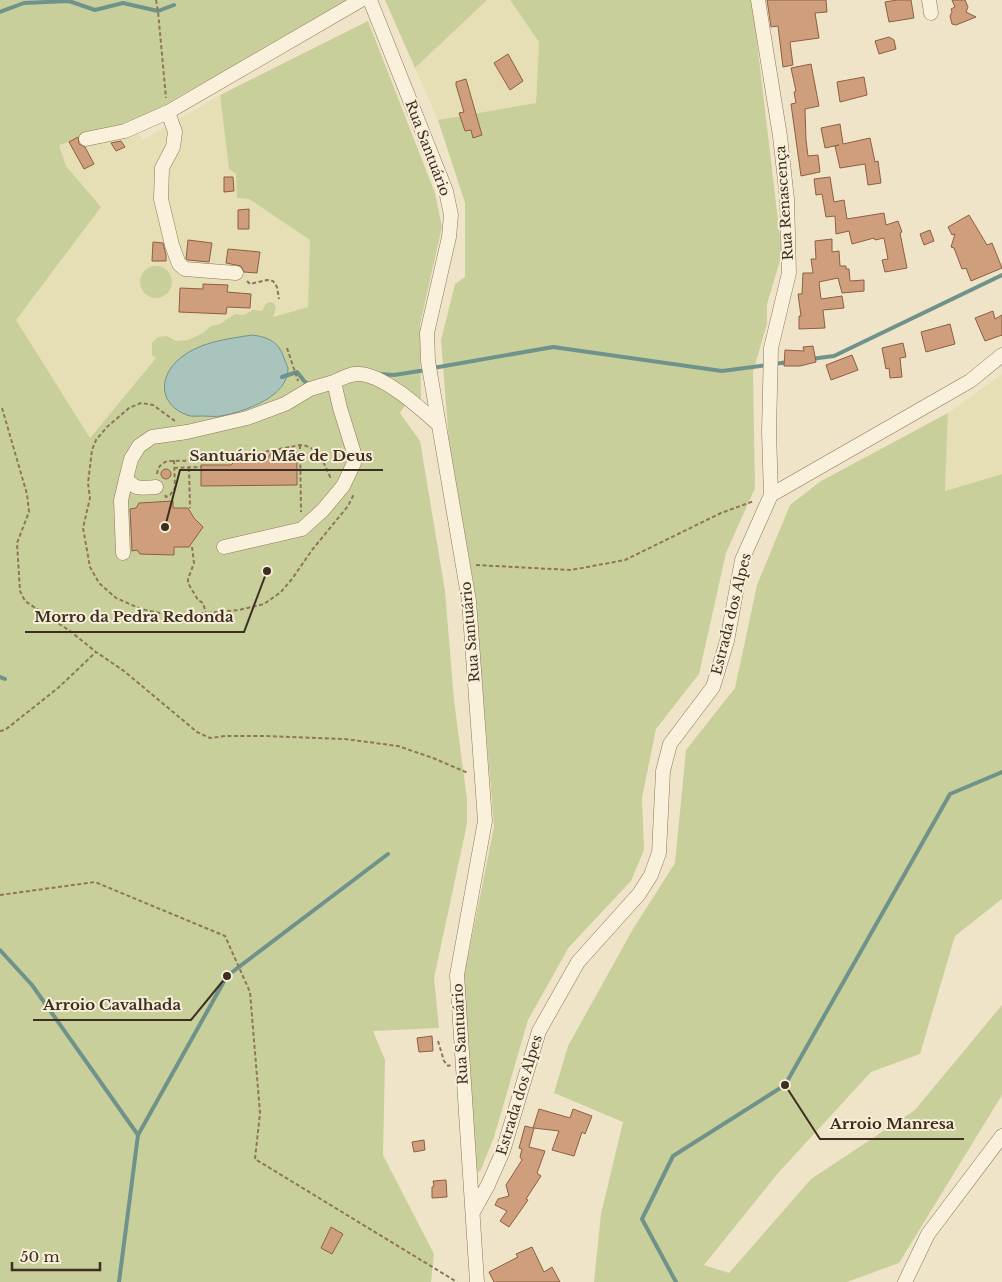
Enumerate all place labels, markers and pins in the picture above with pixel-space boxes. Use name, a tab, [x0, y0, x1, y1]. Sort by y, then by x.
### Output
callout: Santuário Mãe de Deus	[180, 440, 383, 470]
callout: Morro da Pedra Redonda	[25, 602, 244, 632]
callout: Arroio Cavalhada	[33, 990, 191, 1020]
callout: Arroio Manresa	[820, 1109, 964, 1139]

